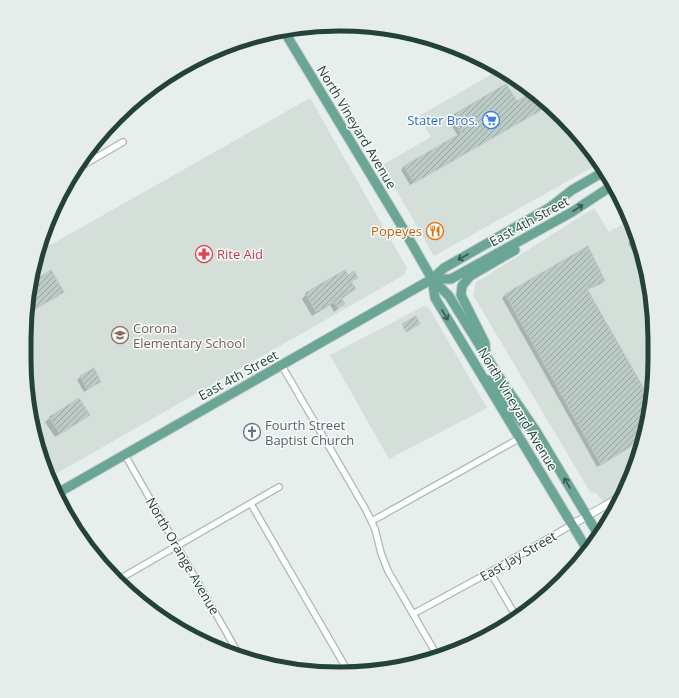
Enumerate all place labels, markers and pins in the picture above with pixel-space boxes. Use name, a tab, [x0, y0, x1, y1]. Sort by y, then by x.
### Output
supermarket icon: Stater Bros.	[481, 110, 501, 130]
place label: Stater Bros.	[407, 111, 478, 129]
restaurant icon: Popeyes	[425, 221, 445, 241]
place label: Popeyes	[371, 222, 422, 240]
pharmacy icon: Rite Aid	[194, 244, 214, 264]
place label: Rite Aid	[217, 245, 263, 263]
place label: Corona Elementary School	[133, 319, 245, 352]
school or university icon: Corona Elementary School	[110, 325, 130, 345]
place label: Fourth Street Baptist Church	[265, 416, 354, 449]
church icon: Fourth Street Baptist Church	[242, 422, 262, 442]

